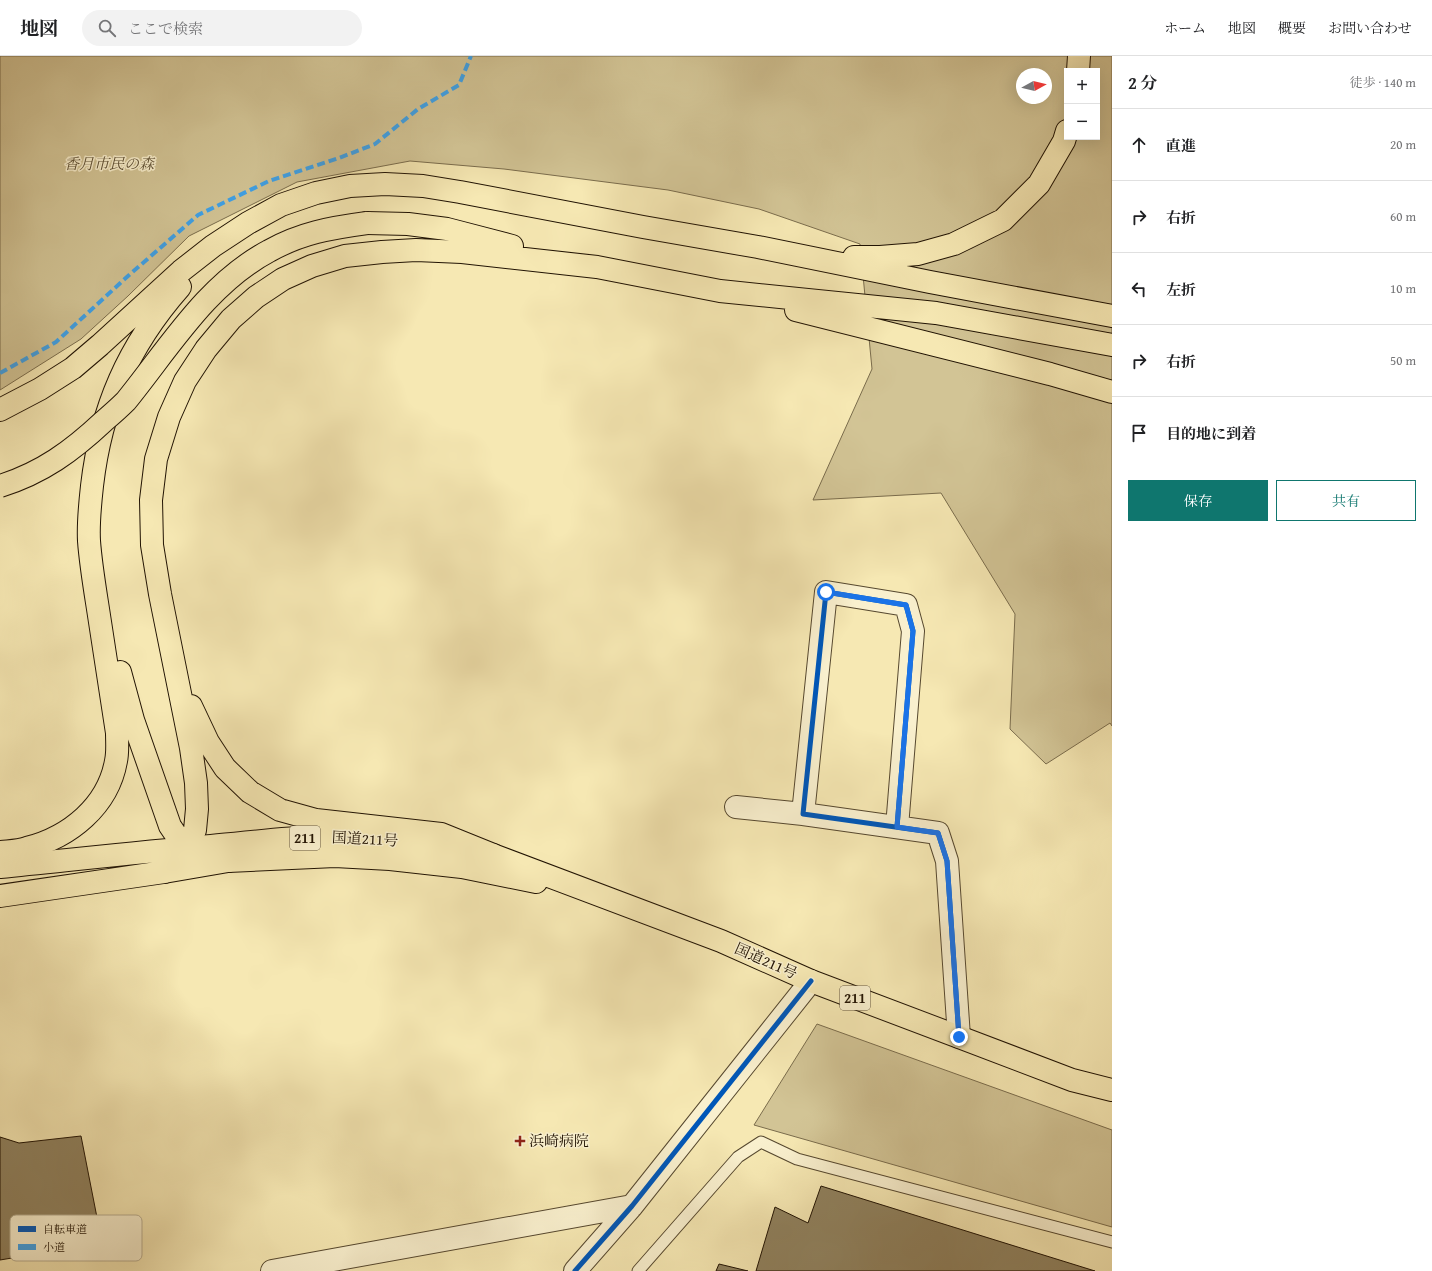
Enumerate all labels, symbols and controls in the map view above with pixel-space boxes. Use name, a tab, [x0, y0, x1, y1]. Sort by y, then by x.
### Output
search box	[82, 10, 362, 46]
text: 地図	[20, 14, 58, 42]
icon: search	[96, 17, 118, 39]
text: ここで検索	[128, 18, 203, 39]
text: ホーム	[1164, 18, 1206, 38]
text: 地図	[1228, 18, 1256, 38]
text: 概要	[1278, 18, 1306, 38]
text: お問い合わせ	[1328, 18, 1412, 38]
north arrow	[1016, 68, 1052, 104]
map controls	[1064, 68, 1100, 140]
button: +	[1064, 68, 1100, 104]
text: 2 分	[1128, 70, 1158, 95]
text: 徒歩 · 140 m	[1350, 73, 1416, 92]
button: −	[1064, 104, 1100, 140]
icon: ahead	[1128, 134, 1150, 156]
text: 直進	[1166, 135, 1196, 156]
text: 20 m	[1390, 135, 1416, 154]
park label: 香月市民の森	[64, 153, 156, 174]
icon: right	[1128, 206, 1150, 228]
text: 右折	[1166, 207, 1196, 228]
text: 60 m	[1390, 207, 1416, 226]
icon: left	[1128, 278, 1150, 300]
text: 左折	[1166, 279, 1196, 300]
text: 10 m	[1390, 279, 1416, 298]
icon: right	[1128, 350, 1150, 372]
text: 右折	[1166, 351, 1196, 372]
text: 50 m	[1390, 351, 1416, 370]
icon: arrive	[1128, 422, 1150, 444]
text: 目的地に到着	[1166, 423, 1256, 444]
button: 保存	[1128, 480, 1268, 521]
button: 共有	[1276, 480, 1416, 521]
route start	[817, 583, 835, 601]
road number: 211	[290, 826, 320, 850]
street label: 国道211号	[331, 826, 399, 851]
street label: 国道211号	[731, 937, 801, 984]
road number: 211	[840, 986, 870, 1010]
route end	[950, 1028, 968, 1046]
place label: 浜崎病院	[529, 1130, 589, 1151]
marker: 浜崎病院	[514, 1135, 526, 1147]
legend	[10, 1215, 142, 1261]
text: 自転車道	[43, 1221, 87, 1237]
text: 小道	[43, 1239, 65, 1255]

